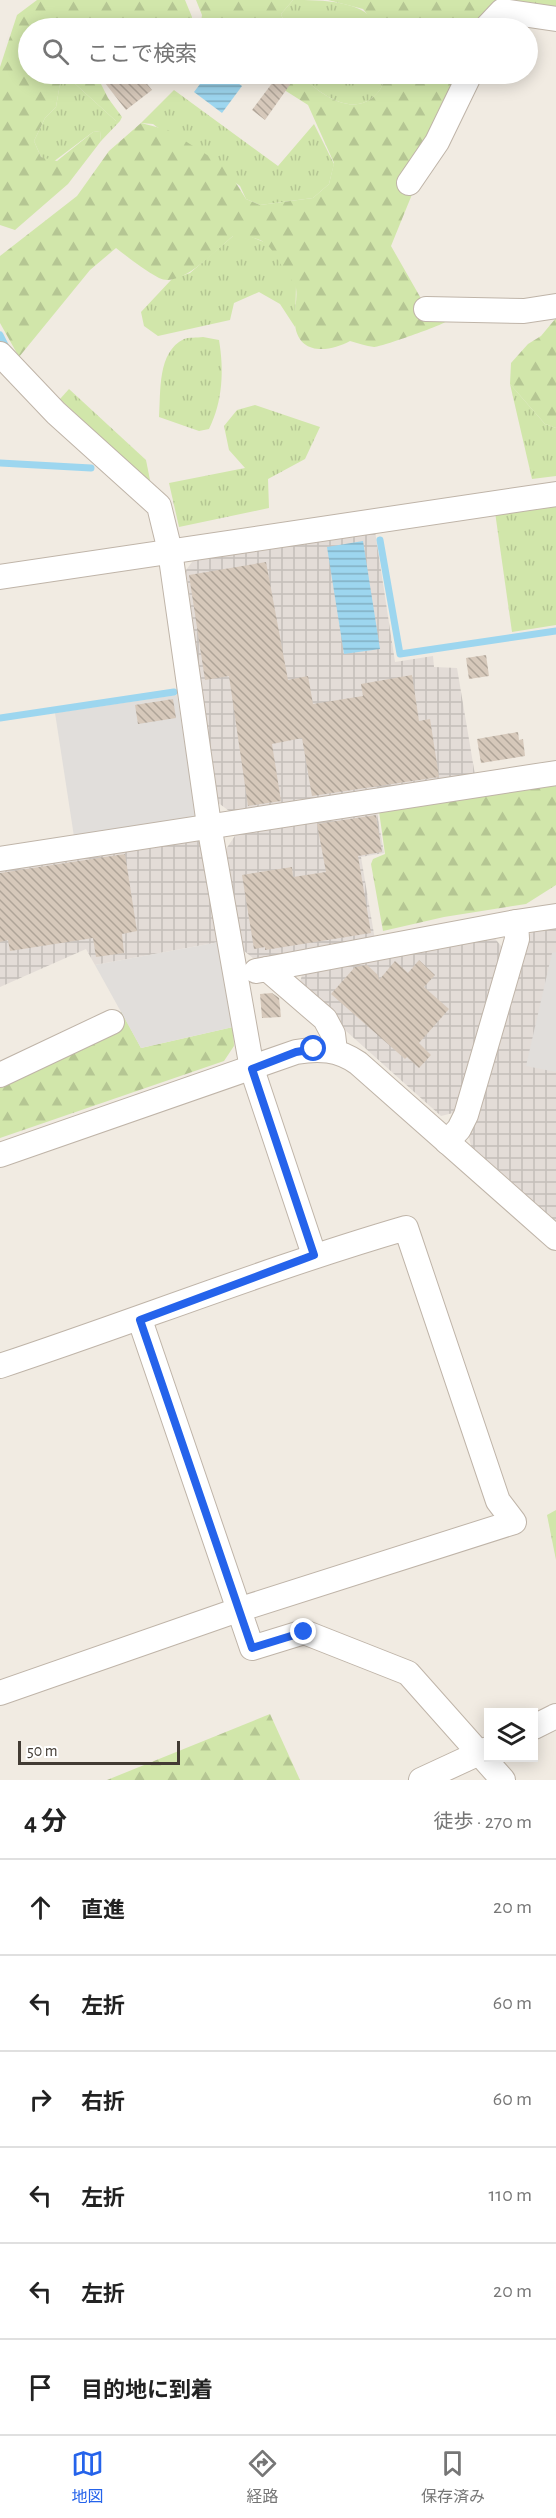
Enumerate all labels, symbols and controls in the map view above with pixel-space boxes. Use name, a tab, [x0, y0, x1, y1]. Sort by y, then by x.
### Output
search box	[18, 18, 538, 84]
icon: search	[39, 35, 72, 68]
text: ここで検索	[87, 43, 197, 65]
route start	[300, 1035, 326, 1061]
route end	[290, 1618, 316, 1644]
map controls	[484, 1708, 538, 1762]
button: layers	[484, 1708, 538, 1762]
scale bar	[18, 1738, 180, 1766]
text: 50 m	[27, 1743, 58, 1759]
text: 4 分	[24, 1809, 67, 1835]
text: 徒歩 · 270 m	[434, 1812, 532, 1832]
icon: ahead	[24, 1891, 57, 1924]
text: 20 m	[493, 1897, 532, 1917]
text: 直進	[81, 1899, 125, 1921]
icon: left	[24, 1987, 57, 2020]
text: 60 m	[493, 1993, 532, 2013]
text: 左折	[81, 1995, 125, 2017]
icon: right	[24, 2083, 57, 2116]
text: 60 m	[493, 2089, 532, 2109]
text: 右折	[81, 2091, 125, 2113]
icon: left	[24, 2179, 57, 2212]
text: 110 m	[488, 2185, 532, 2205]
text: 左折	[81, 2187, 125, 2209]
icon: left	[24, 2275, 57, 2308]
text: 20 m	[493, 2281, 532, 2301]
text: 左折	[81, 2283, 125, 2305]
icon: arrive	[24, 2371, 57, 2404]
text: 目的地に到着	[81, 2379, 213, 2401]
tab: 地図	[71, 2447, 104, 2507]
tab: 経路	[246, 2447, 279, 2507]
tab: 保存済み	[421, 2447, 485, 2507]

